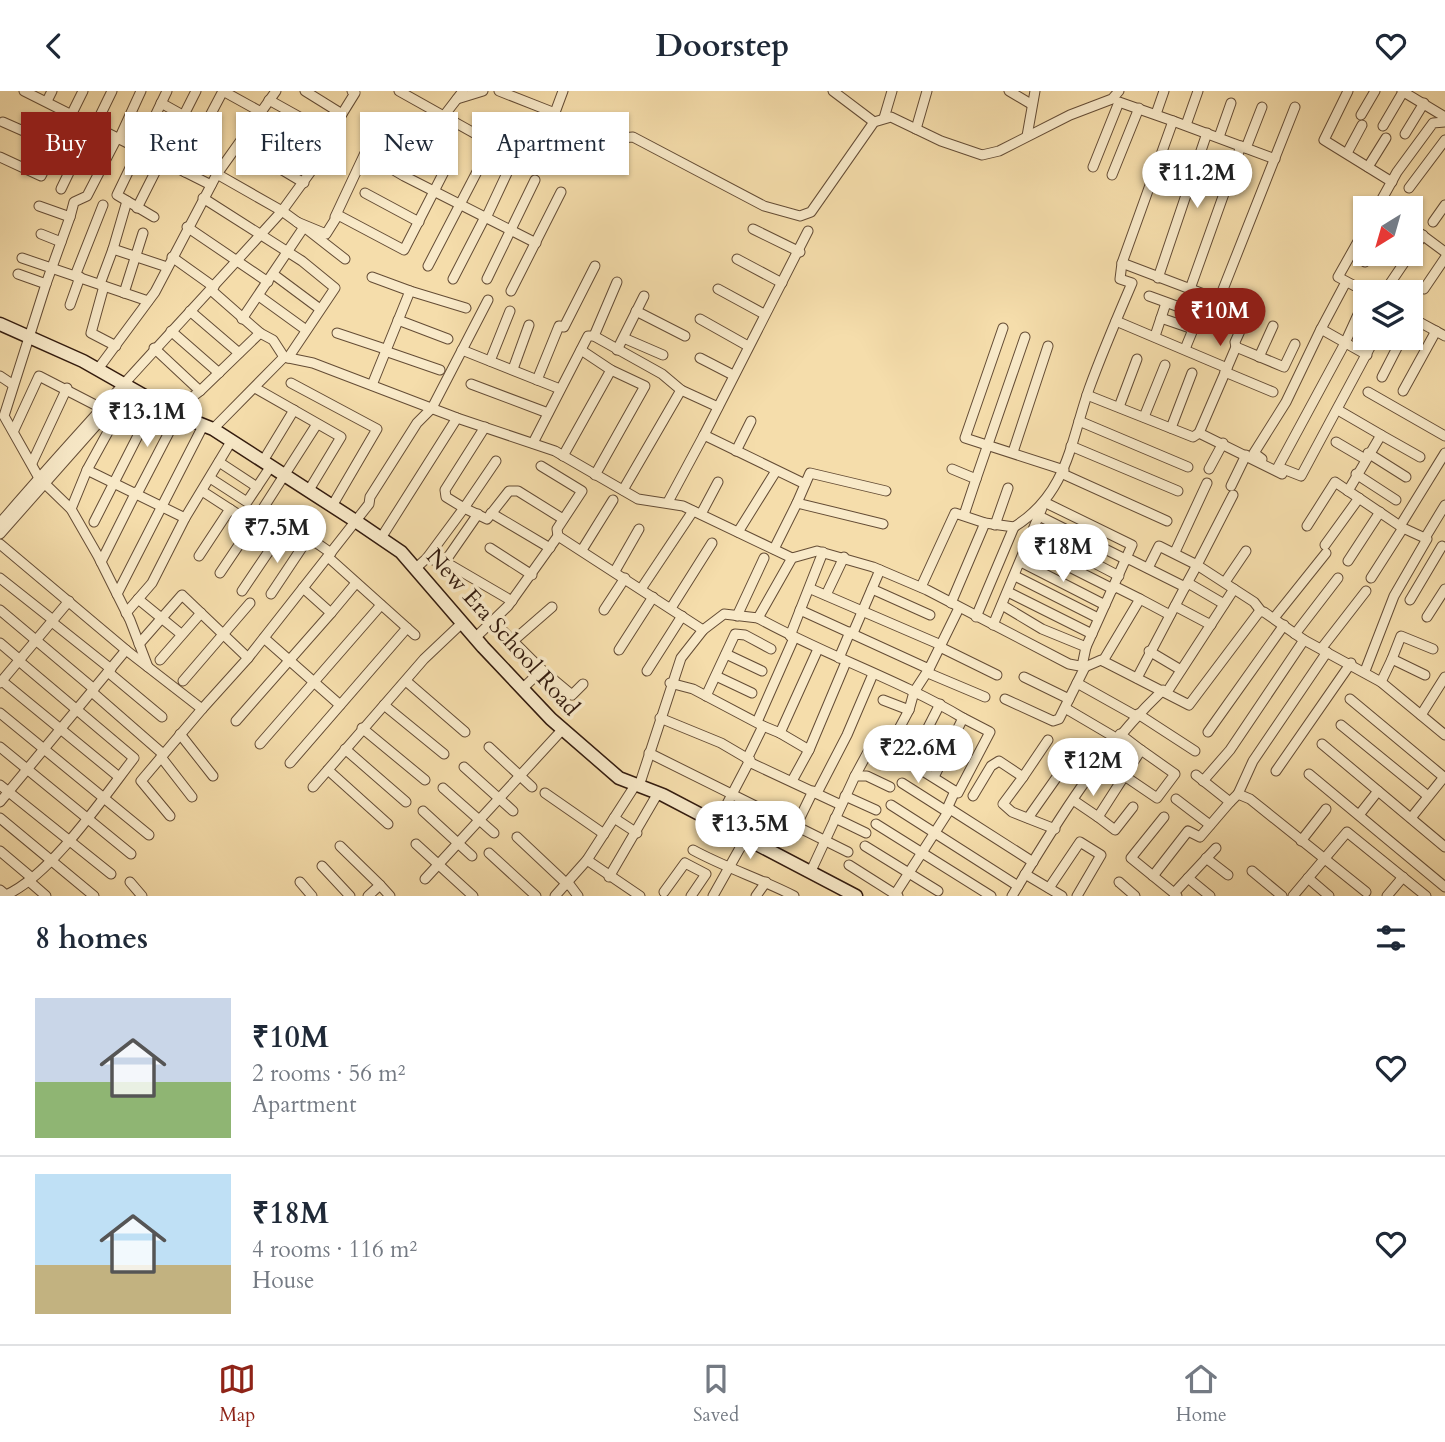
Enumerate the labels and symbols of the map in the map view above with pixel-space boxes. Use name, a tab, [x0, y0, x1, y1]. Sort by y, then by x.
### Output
pin: ₹11.2M	[1140, 151, 1254, 210]
north arrow	[1353, 196, 1423, 266]
pin: ₹10M	[1179, 289, 1261, 348]
pin: ₹13.1M	[90, 389, 204, 449]
pin: ₹7.5M	[228, 505, 326, 565]
pin: ₹18M	[1022, 525, 1104, 584]
street label: New Era School Road	[419, 542, 587, 723]
pin: ₹22.6M	[861, 725, 975, 785]
pin: ₹12M	[1052, 739, 1134, 798]
pin: ₹13.5M	[693, 801, 807, 861]

